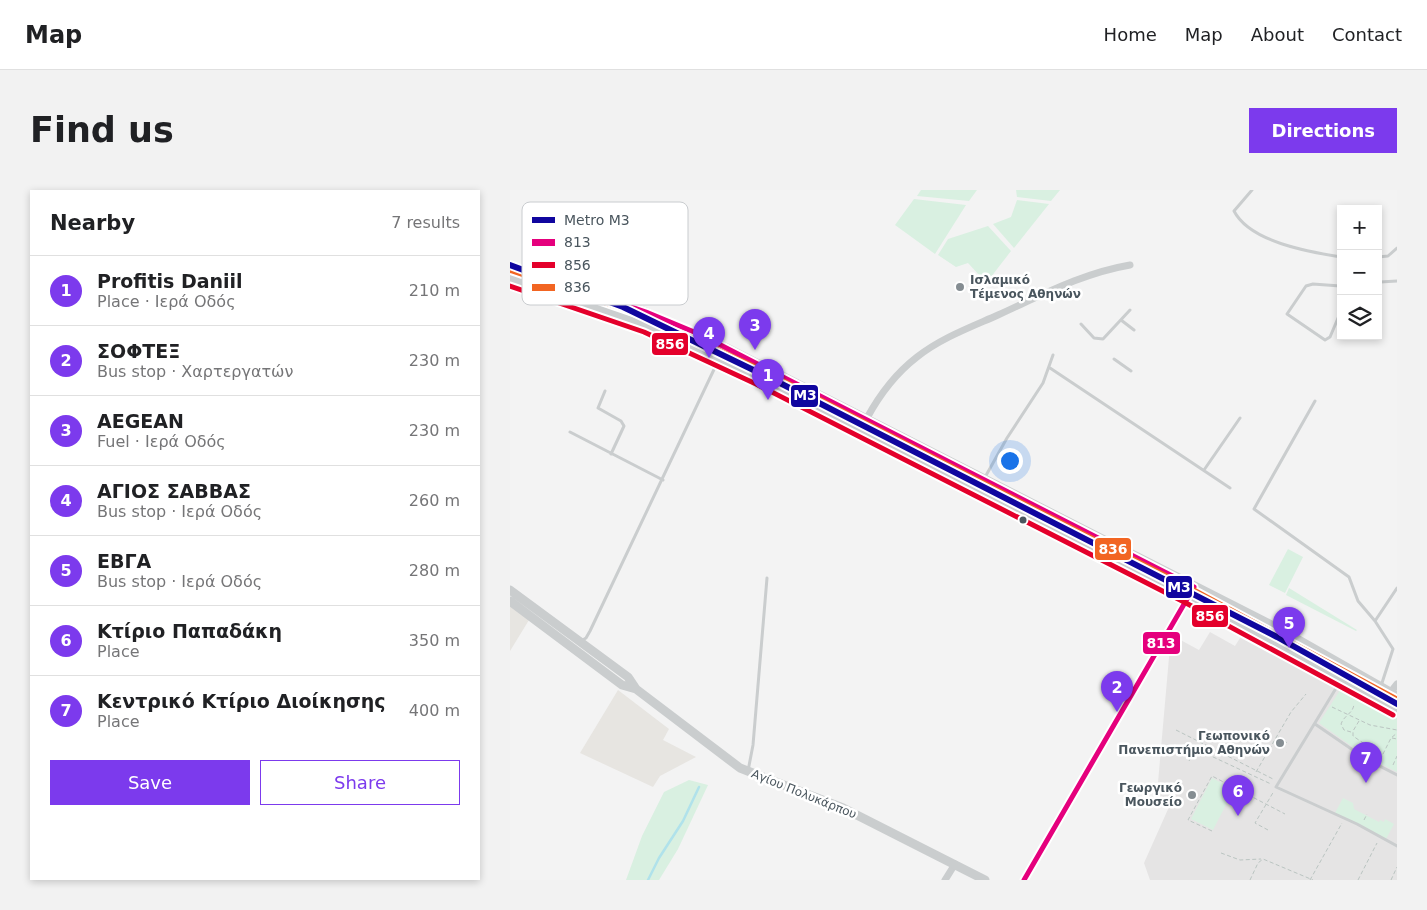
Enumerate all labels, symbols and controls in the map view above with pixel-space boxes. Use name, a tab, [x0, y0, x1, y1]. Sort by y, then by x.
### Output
text: Map	[25, 21, 82, 49]
text: Home	[1104, 24, 1157, 45]
text: Map	[1185, 24, 1223, 45]
text: About	[1251, 24, 1304, 45]
text: Contact	[1332, 24, 1402, 45]
button: Directions	[1249, 108, 1397, 153]
text: Find us	[30, 110, 174, 150]
legend	[522, 202, 688, 305]
map controls	[1337, 205, 1382, 340]
button: +	[1337, 205, 1382, 250]
text: Nearby	[50, 211, 135, 235]
text: Metro Μ3	[564, 212, 630, 228]
text: 7 results	[391, 213, 460, 232]
text: 813	[564, 234, 591, 250]
button: −	[1337, 250, 1382, 295]
text: 856	[564, 257, 591, 273]
text: Profitis Daniil	[97, 270, 243, 292]
place label: Ισλαμικό Τέμενος Αθηνών	[970, 273, 1081, 301]
text: 836	[564, 279, 591, 295]
text: 1	[60, 281, 72, 300]
text: 210 m	[409, 281, 460, 300]
marker: Ισλαμικό Τέμενος Αθηνών	[954, 281, 966, 293]
text: Place · Ιερά Οδός	[97, 292, 236, 311]
button: layers	[1337, 295, 1382, 340]
pin: 3	[739, 309, 771, 350]
pin: 4	[693, 317, 725, 358]
line badge: 856	[651, 332, 689, 356]
text: 856	[655, 336, 685, 352]
text: ΣΟΦΤΕΞ	[97, 340, 180, 362]
text: 2	[60, 351, 72, 370]
text: 230 m	[409, 351, 460, 370]
pin: 1	[752, 359, 784, 400]
text: Bus stop · Χαρτεργατών	[97, 362, 293, 381]
line badge: Μ3	[790, 384, 819, 408]
text: Μ3	[793, 387, 817, 403]
text: AEGEAN	[97, 410, 184, 432]
text: 3	[60, 421, 72, 440]
text: 230 m	[409, 421, 460, 440]
text: Fuel · Ιερά Οδός	[97, 432, 226, 451]
your location	[997, 448, 1023, 474]
text: ΑΓΙΟΣ ΣΑΒΒΑΣ	[97, 480, 251, 502]
text: 4	[60, 491, 72, 510]
text: 260 m	[409, 491, 460, 510]
text: Bus stop · Ιερά Οδός	[97, 502, 262, 521]
unlabelled marker	[1018, 515, 1028, 525]
line badge: 836	[1094, 537, 1132, 561]
text: 836	[1098, 541, 1128, 557]
text: ΕΒΓΑ	[97, 550, 151, 572]
text: 5	[60, 561, 72, 580]
text: 280 m	[409, 561, 460, 580]
text: Bus stop · Ιερά Οδός	[97, 572, 262, 591]
line badge: Μ3	[1165, 575, 1193, 599]
text: Μ3	[1167, 579, 1191, 595]
line badge: 856	[1191, 604, 1229, 628]
pin: 5	[1273, 607, 1305, 648]
text: 856	[1195, 608, 1225, 624]
text: Κτίριο Παπαδάκη	[97, 620, 282, 642]
text: 6	[60, 631, 72, 650]
text: 350 m	[409, 631, 460, 650]
line badge: 813	[1142, 631, 1181, 655]
text: 813	[1146, 635, 1176, 651]
text: Place	[97, 642, 140, 661]
pin: 2	[1101, 671, 1133, 712]
text: Κεντρικό Κτίριο Διοίκησης	[97, 690, 386, 712]
text: 7	[60, 701, 72, 720]
text: 400 m	[409, 701, 460, 720]
text: Place	[97, 712, 140, 731]
place label: Γεωπονικό Πανεπιστήμιο Αθηνών	[1118, 729, 1270, 757]
marker: Γεωπονικό Πανεπιστήμιο Αθηνών	[1274, 737, 1286, 749]
pin: 7	[1350, 742, 1382, 783]
button: Save	[50, 760, 250, 805]
button: Share	[260, 760, 460, 805]
street label: Αγίου Πολυκάρπου	[749, 767, 859, 821]
pin: 6	[1222, 775, 1254, 816]
place label: Γεωργικό Μουσείο	[1119, 781, 1182, 809]
marker: Γεωργικό Μουσείο	[1186, 789, 1198, 801]

